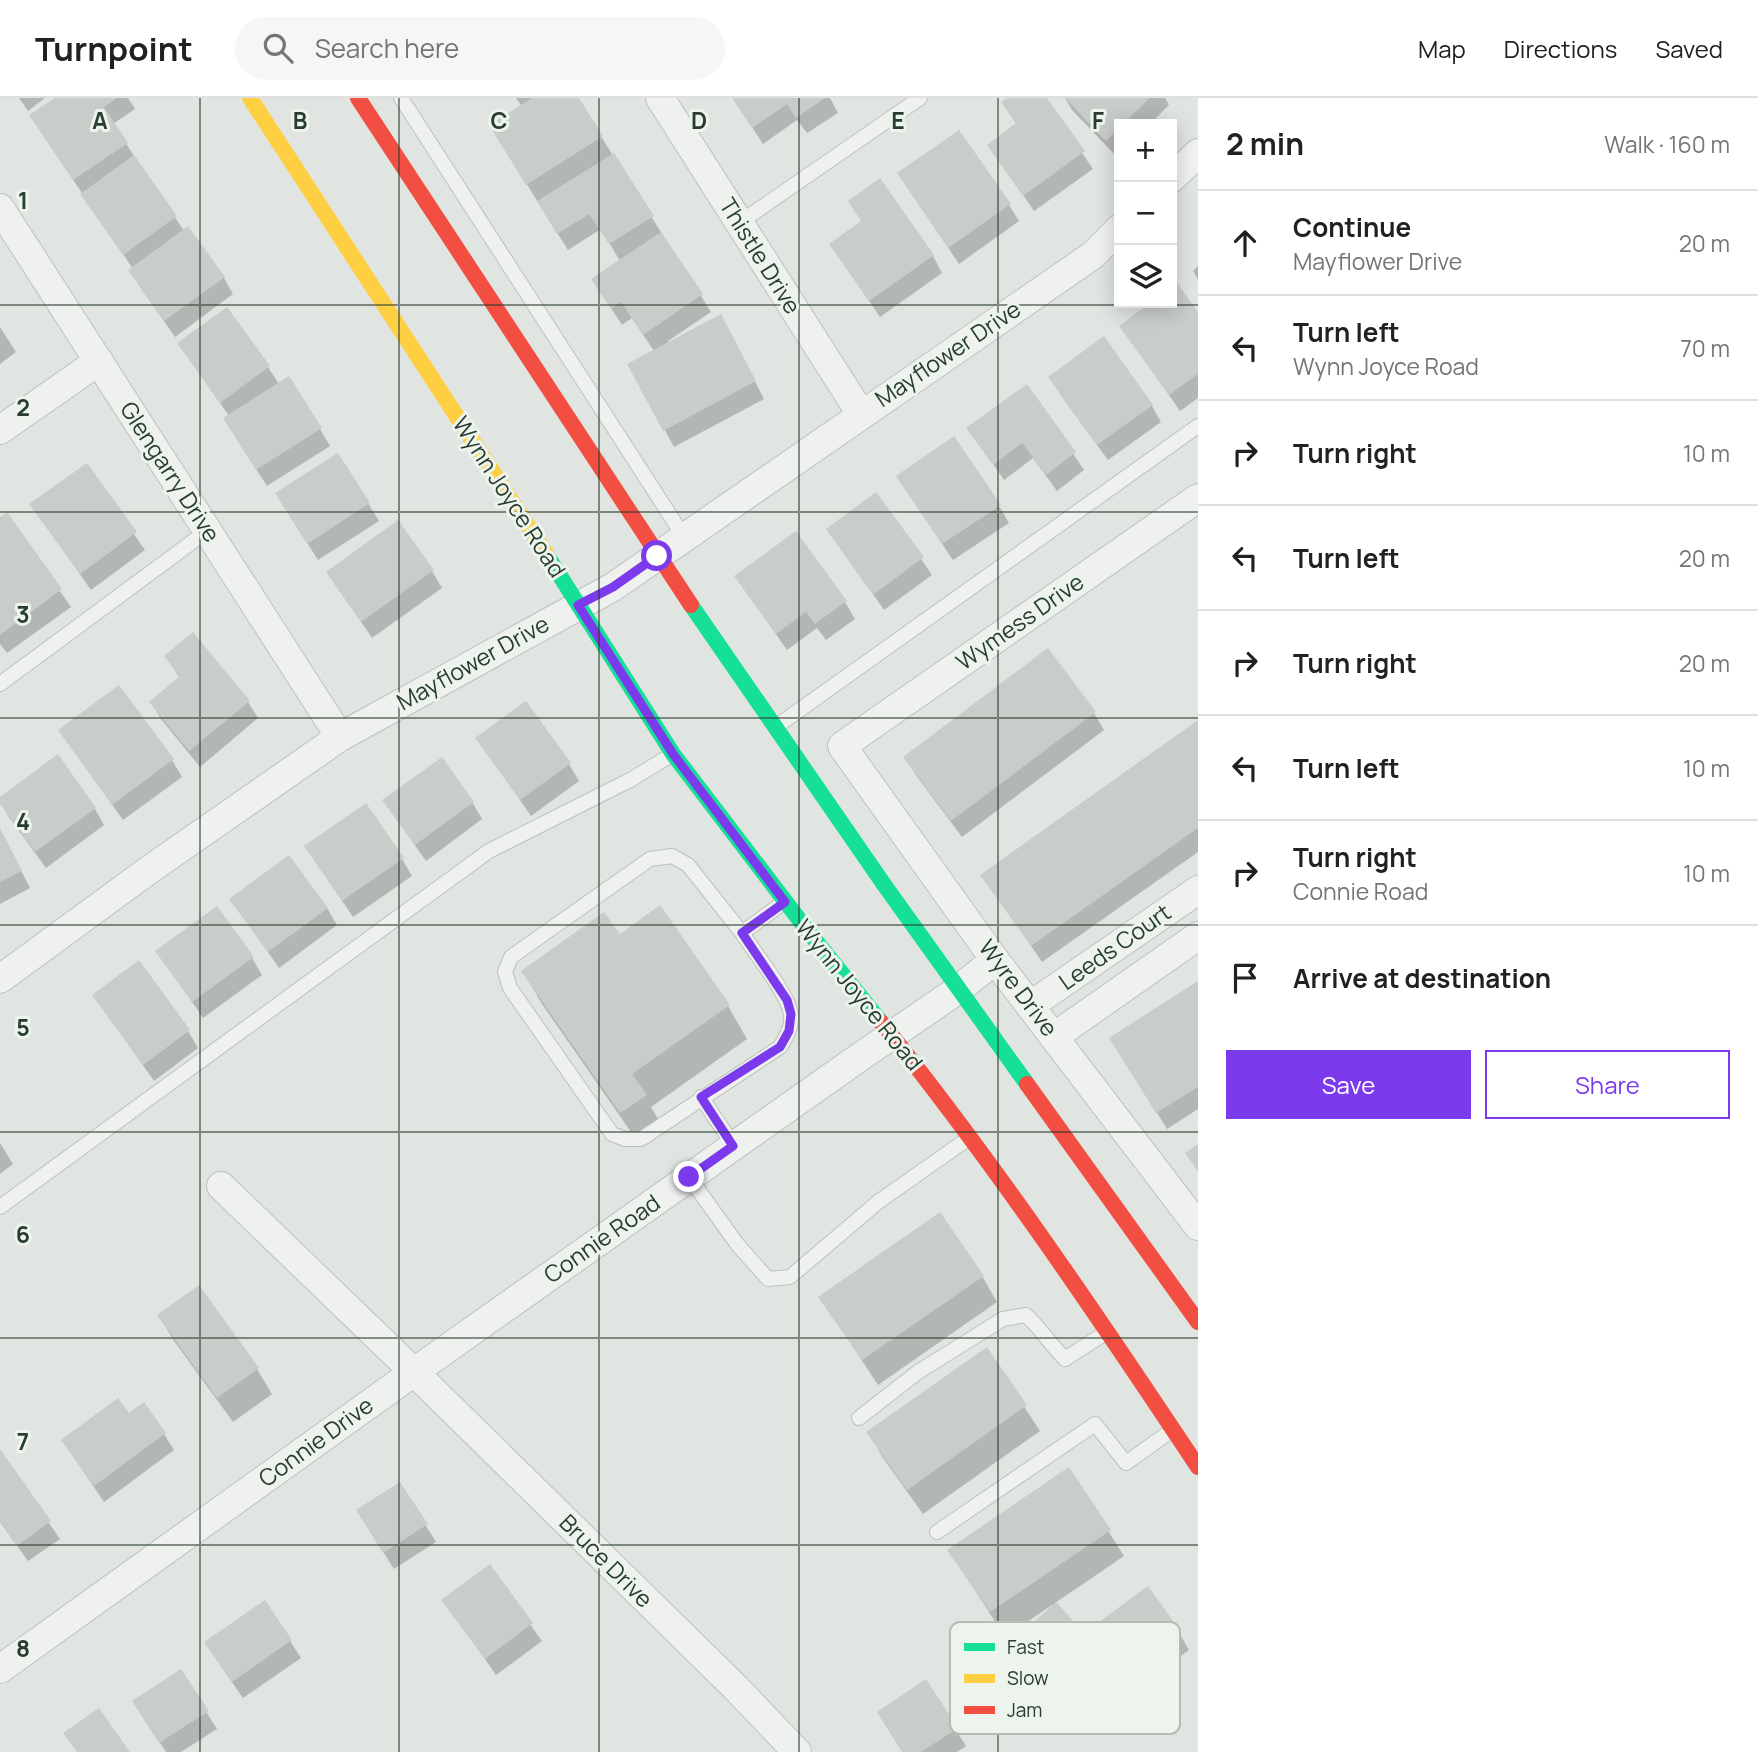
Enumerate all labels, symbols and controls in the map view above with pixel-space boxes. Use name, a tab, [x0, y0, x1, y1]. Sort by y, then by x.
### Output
search box	[235, 17, 725, 80]
text: Turnpoint	[35, 26, 193, 71]
icon: search	[259, 29, 297, 67]
text: Search here	[315, 30, 459, 66]
text: Map	[1418, 32, 1466, 65]
text: Directions	[1504, 32, 1617, 65]
text: Saved	[1655, 32, 1723, 65]
text: A	[92, 104, 108, 136]
text: B	[293, 104, 307, 136]
text: C	[491, 104, 508, 136]
text: D	[691, 104, 707, 136]
text: E	[891, 104, 905, 136]
text: F	[1092, 104, 1104, 136]
map controls	[1114, 119, 1177, 308]
button: +	[1114, 119, 1177, 182]
text: 2 min	[1226, 123, 1304, 164]
text: Walk · 160 m	[1604, 128, 1730, 160]
button: −	[1114, 182, 1177, 245]
text: 1	[18, 184, 28, 216]
street label: Thistle Drive	[713, 191, 809, 320]
text: Continue	[1293, 209, 1411, 245]
icon: ahead	[1226, 224, 1264, 262]
text: 20 m	[1679, 227, 1730, 259]
button: layers	[1114, 245, 1177, 308]
text: Mayflower Drive	[1293, 245, 1462, 277]
street label: Mayflower Drive	[868, 293, 1027, 414]
text: Turn left	[1293, 314, 1400, 350]
icon: left	[1226, 329, 1264, 367]
text: 70 m	[1680, 332, 1730, 364]
text: Wynn Joyce Road	[1293, 350, 1479, 382]
text: 2	[16, 391, 30, 423]
street label: Glengarry Drive	[113, 395, 228, 548]
street label: Wynn Joyce Road	[446, 410, 574, 583]
icon: right	[1226, 434, 1264, 472]
text: Turn right	[1293, 435, 1417, 471]
text: 10 m	[1683, 437, 1730, 469]
icon: left	[1226, 539, 1264, 577]
route start	[641, 540, 672, 571]
text: Turn left	[1293, 540, 1400, 576]
text: 20 m	[1679, 542, 1730, 574]
street label: Wymess Drive	[949, 565, 1090, 677]
text: 3	[16, 598, 30, 630]
street label: Mayflower Drive	[391, 607, 554, 717]
icon: right	[1226, 644, 1264, 682]
text: Turn right	[1293, 645, 1417, 681]
text: 20 m	[1679, 647, 1730, 679]
icon: left	[1226, 749, 1264, 787]
text: Turn left	[1293, 750, 1400, 786]
text: 10 m	[1683, 752, 1730, 784]
text: 4	[16, 805, 30, 837]
text: Turn right	[1293, 839, 1417, 875]
icon: right	[1226, 854, 1264, 892]
text: 10 m	[1683, 857, 1730, 889]
text: Connie Road	[1293, 875, 1428, 907]
street label: Leeds Court	[1052, 896, 1177, 997]
street label: Wynn Joyce Road	[789, 912, 931, 1077]
street label: Wyre Drive	[972, 932, 1066, 1042]
icon: arrive	[1226, 959, 1264, 997]
text: Arrive at destination	[1293, 960, 1551, 996]
text: 5	[16, 1011, 30, 1043]
button: Save	[1226, 1050, 1471, 1119]
button: Share	[1485, 1050, 1730, 1119]
route end	[673, 1161, 704, 1192]
street label: Connie Road	[537, 1186, 666, 1290]
text: 6	[16, 1218, 30, 1250]
street label: Connie Drive	[252, 1389, 379, 1494]
text: 7	[17, 1425, 29, 1457]
street label: Bruce Drive	[553, 1506, 661, 1614]
legend	[950, 1622, 1180, 1734]
text: 8	[16, 1632, 30, 1664]
text: Fast	[1007, 1634, 1044, 1660]
text: Slow	[1007, 1665, 1049, 1691]
text: Jam	[1007, 1697, 1042, 1723]

